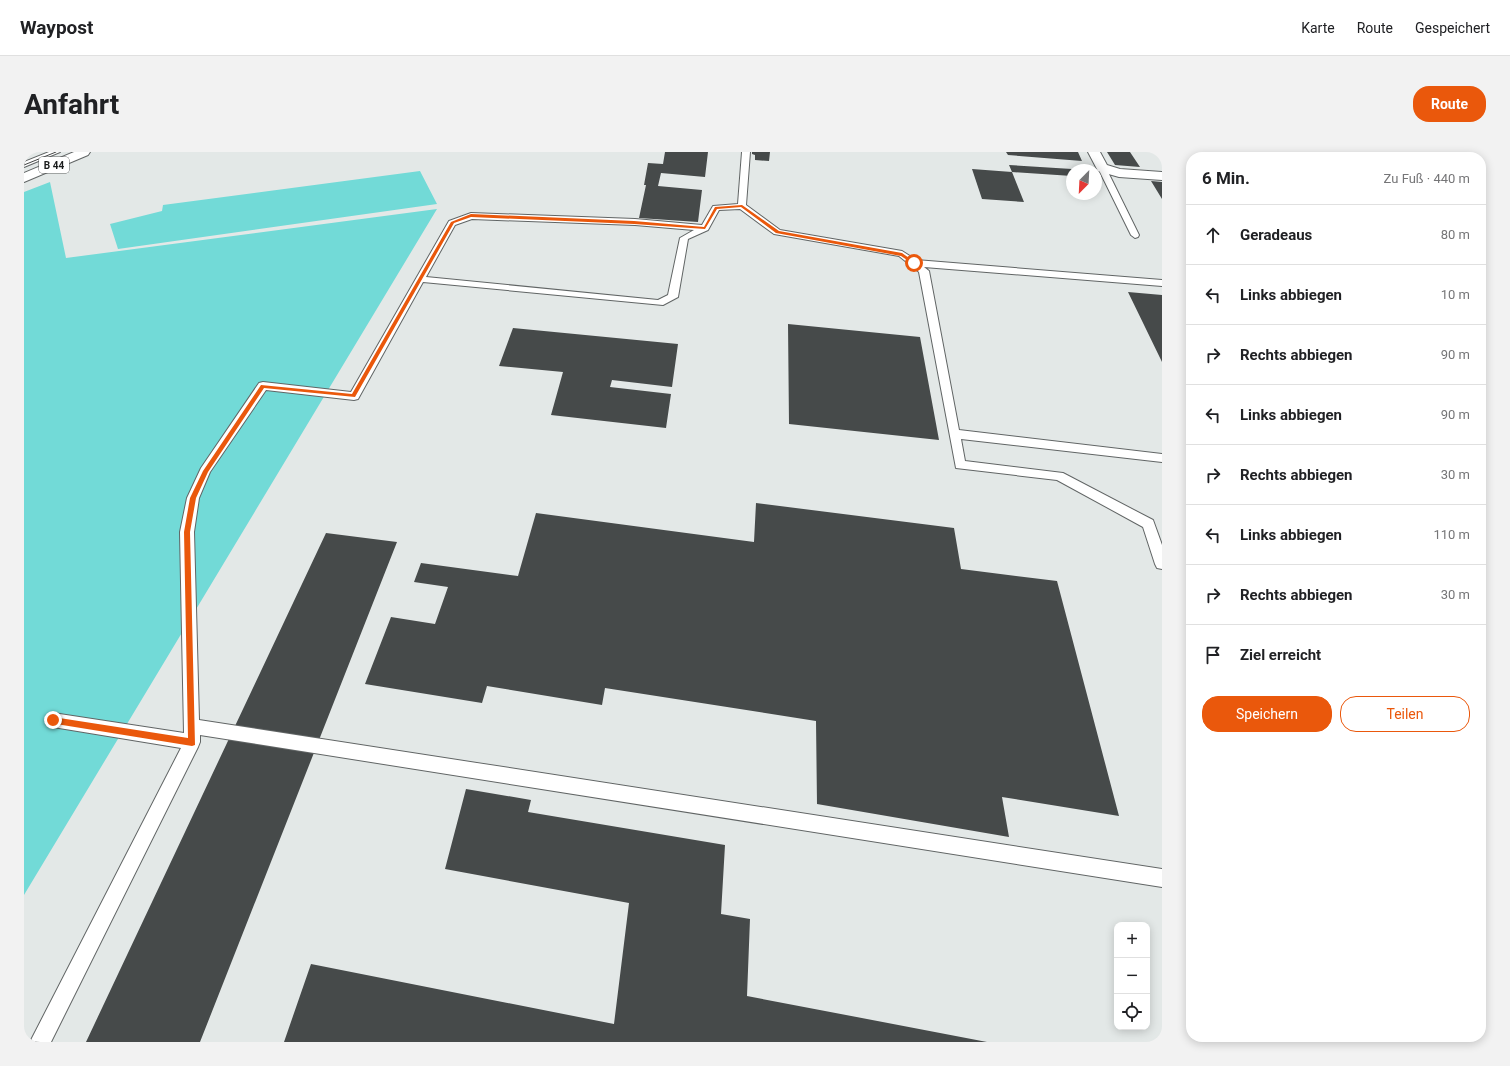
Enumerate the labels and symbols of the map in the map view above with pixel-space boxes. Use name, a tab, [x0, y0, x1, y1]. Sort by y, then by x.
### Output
road number: B 44	[39, 157, 69, 173]
north arrow	[1066, 164, 1102, 200]
route start	[905, 254, 923, 272]
route end	[44, 711, 62, 729]

